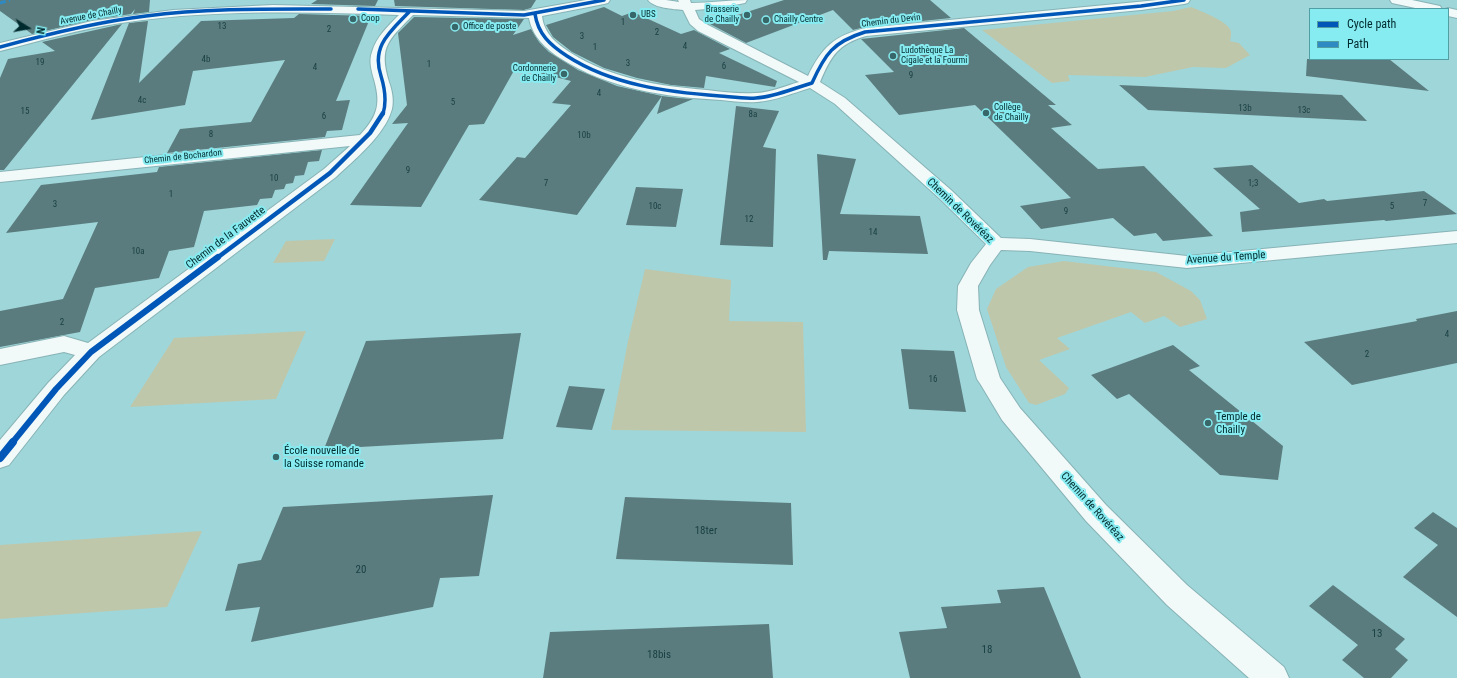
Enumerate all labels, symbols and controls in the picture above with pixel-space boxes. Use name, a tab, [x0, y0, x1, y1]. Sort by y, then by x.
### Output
street label: Avenue de Chailly	[59, 5, 123, 27]
place label: Brasserie de Chailly	[705, 5, 739, 26]
north arrow	[8, 8, 48, 48]
legend	[1309, 8, 1449, 60]
marker: UBS	[628, 10, 638, 20]
place label: UBS	[641, 10, 656, 20]
marker: Brasserie de Chailly	[742, 10, 752, 20]
street label: Chemin du Devin	[861, 12, 921, 30]
marker: Coop	[348, 14, 358, 24]
place label: Coop	[361, 14, 380, 24]
marker: Chailly Centre	[761, 15, 771, 25]
place label: Chailly Centre	[774, 15, 823, 25]
text: Cycle path	[1347, 17, 1396, 31]
house number: 1	[621, 18, 625, 28]
house number: 13	[218, 22, 226, 32]
marker: Office de poste	[450, 22, 460, 32]
place label: Office de poste	[463, 22, 516, 32]
house number: 2	[327, 25, 331, 35]
text: N	[33, 26, 47, 35]
house number: 2	[655, 28, 659, 38]
house number: 3	[580, 32, 584, 42]
text: Path	[1347, 37, 1369, 51]
house number: 4	[683, 42, 687, 52]
house number: 1	[593, 43, 597, 53]
place label: Ludothèque La Cigale et la Fourmi	[901, 46, 967, 67]
marker: Ludothèque La Cigale et la Fourmi	[888, 51, 898, 61]
house number: 4b	[202, 55, 210, 65]
house number: 19	[36, 58, 44, 68]
house number: 3	[626, 59, 630, 69]
house number: 1	[427, 60, 431, 70]
house number: 6	[722, 62, 726, 72]
house number: 4	[313, 63, 317, 73]
place label: Cordonnerie de Chailly	[513, 64, 556, 85]
marker: Cordonnerie de Chailly	[559, 69, 569, 79]
house number: 9	[909, 71, 913, 81]
house number: 4	[597, 89, 601, 99]
house number: 4c	[138, 96, 146, 106]
house number: 5	[451, 98, 455, 108]
place label: Collège de Chailly	[994, 103, 1028, 124]
house number: 13b	[1238, 104, 1252, 114]
house number: 13c	[1297, 106, 1311, 116]
house number: 15	[21, 107, 29, 117]
marker: Collège de Chailly	[981, 108, 991, 118]
house number: 8a	[749, 110, 757, 120]
house number: 6	[322, 112, 326, 122]
house number: 8	[209, 130, 213, 140]
house number: 10b	[577, 131, 591, 141]
street label: Chemin de Bochardon	[144, 148, 222, 166]
house number: 9	[406, 166, 410, 176]
house number: 10	[270, 174, 278, 184]
street label: Chemin de Rovéréaz	[924, 176, 996, 246]
house number: 7	[544, 179, 548, 189]
house number: 1;3	[1248, 179, 1258, 189]
house number: 1	[169, 190, 173, 200]
house number: 7	[1423, 199, 1427, 209]
house number: 3	[53, 200, 57, 210]
house number: 10c	[648, 202, 662, 212]
house number: 5	[1390, 202, 1394, 212]
street label: Chemin de la Fauvette	[184, 204, 268, 272]
house number: 9	[1064, 207, 1068, 217]
house number: 12	[745, 215, 753, 225]
house number: 14	[869, 228, 877, 238]
house number: 10a	[131, 247, 145, 257]
street label: Avenue du Temple	[1186, 249, 1266, 267]
house number: 2	[60, 318, 64, 328]
house number: 4	[1445, 330, 1449, 340]
house number: 2	[1365, 350, 1369, 360]
house number: 16	[929, 375, 937, 385]
place label: Temple de Chailly	[1216, 410, 1261, 436]
marker: Temple de Chailly	[1203, 418, 1213, 428]
place label: École nouvelle de la Suisse romande	[284, 444, 364, 470]
marker: École nouvelle de la Suisse romande	[271, 452, 281, 462]
street label: Chemin de Rovéréaz	[1058, 470, 1126, 544]
house number: 18ter	[695, 524, 717, 538]
house number: 20	[356, 563, 366, 577]
house number: 13	[1372, 627, 1382, 641]
house number: 18	[982, 643, 992, 657]
house number: 18bis	[647, 648, 671, 662]

